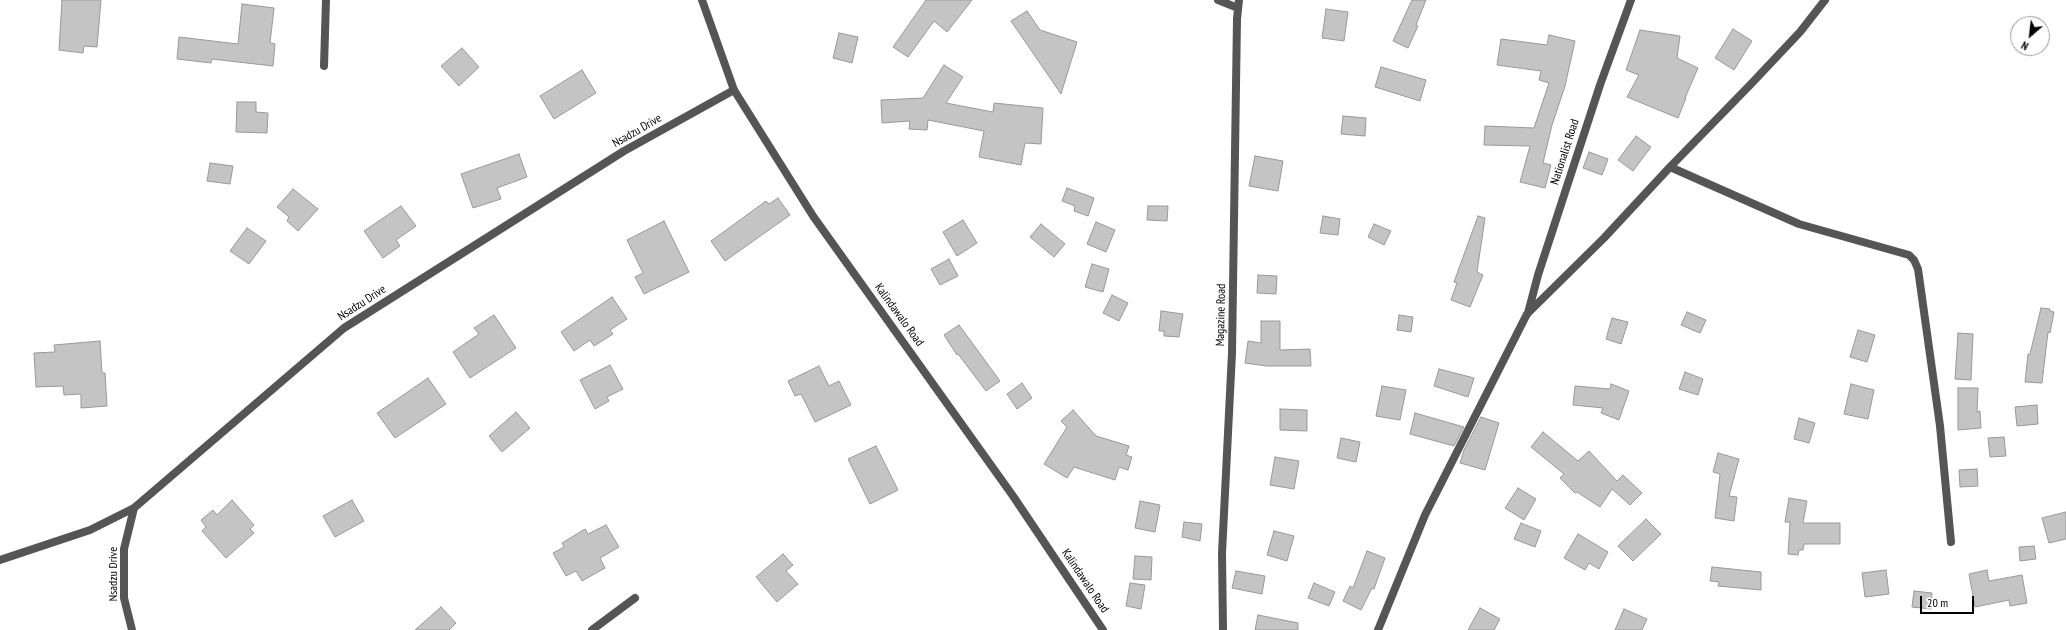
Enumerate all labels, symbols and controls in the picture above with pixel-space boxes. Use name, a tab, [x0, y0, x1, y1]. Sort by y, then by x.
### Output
north arrow	[2010, 16, 2050, 56]
text: N	[2019, 38, 2031, 53]
street label: Nsadzu Drive	[610, 111, 664, 151]
street label: Nationalist Road	[1548, 117, 1582, 187]
street label: Kalindawalo Road	[871, 281, 927, 349]
street label: Nsadzu Drive	[335, 282, 389, 324]
street label: Magazine Road	[1213, 284, 1229, 346]
street label: Kalindawalo Road	[1058, 546, 1112, 616]
street label: Nsadzu Drive	[107, 547, 121, 601]
scale bar	[1922, 588, 1976, 614]
text: 20 m	[1927, 595, 1948, 610]

